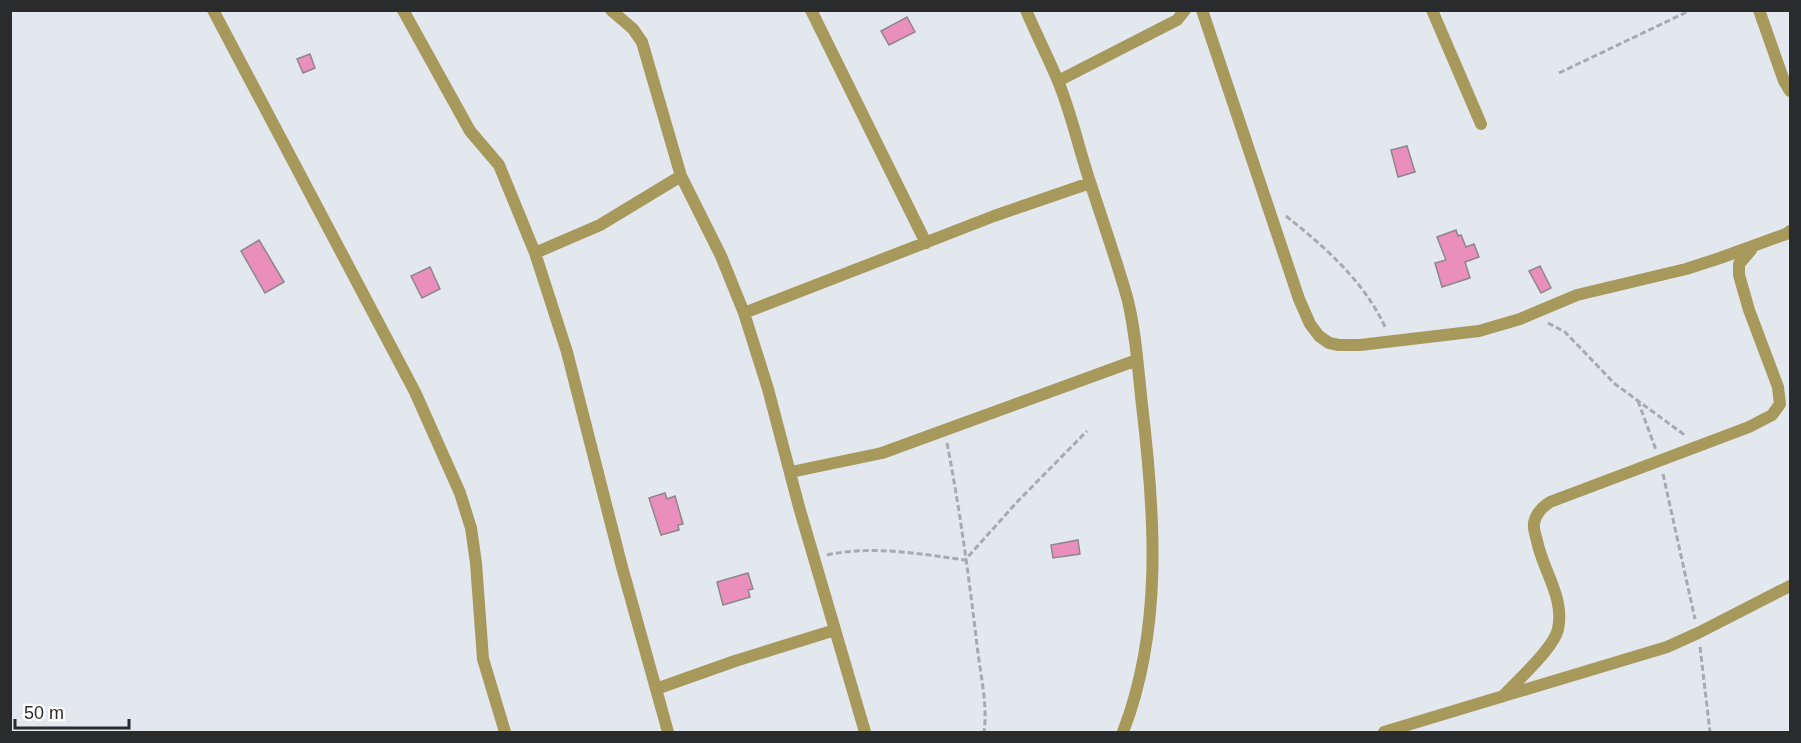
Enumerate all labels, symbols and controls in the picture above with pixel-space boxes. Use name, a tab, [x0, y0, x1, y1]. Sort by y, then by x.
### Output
scale bar	[15, 692, 129, 730]
text: 50 m	[24, 703, 64, 723]

